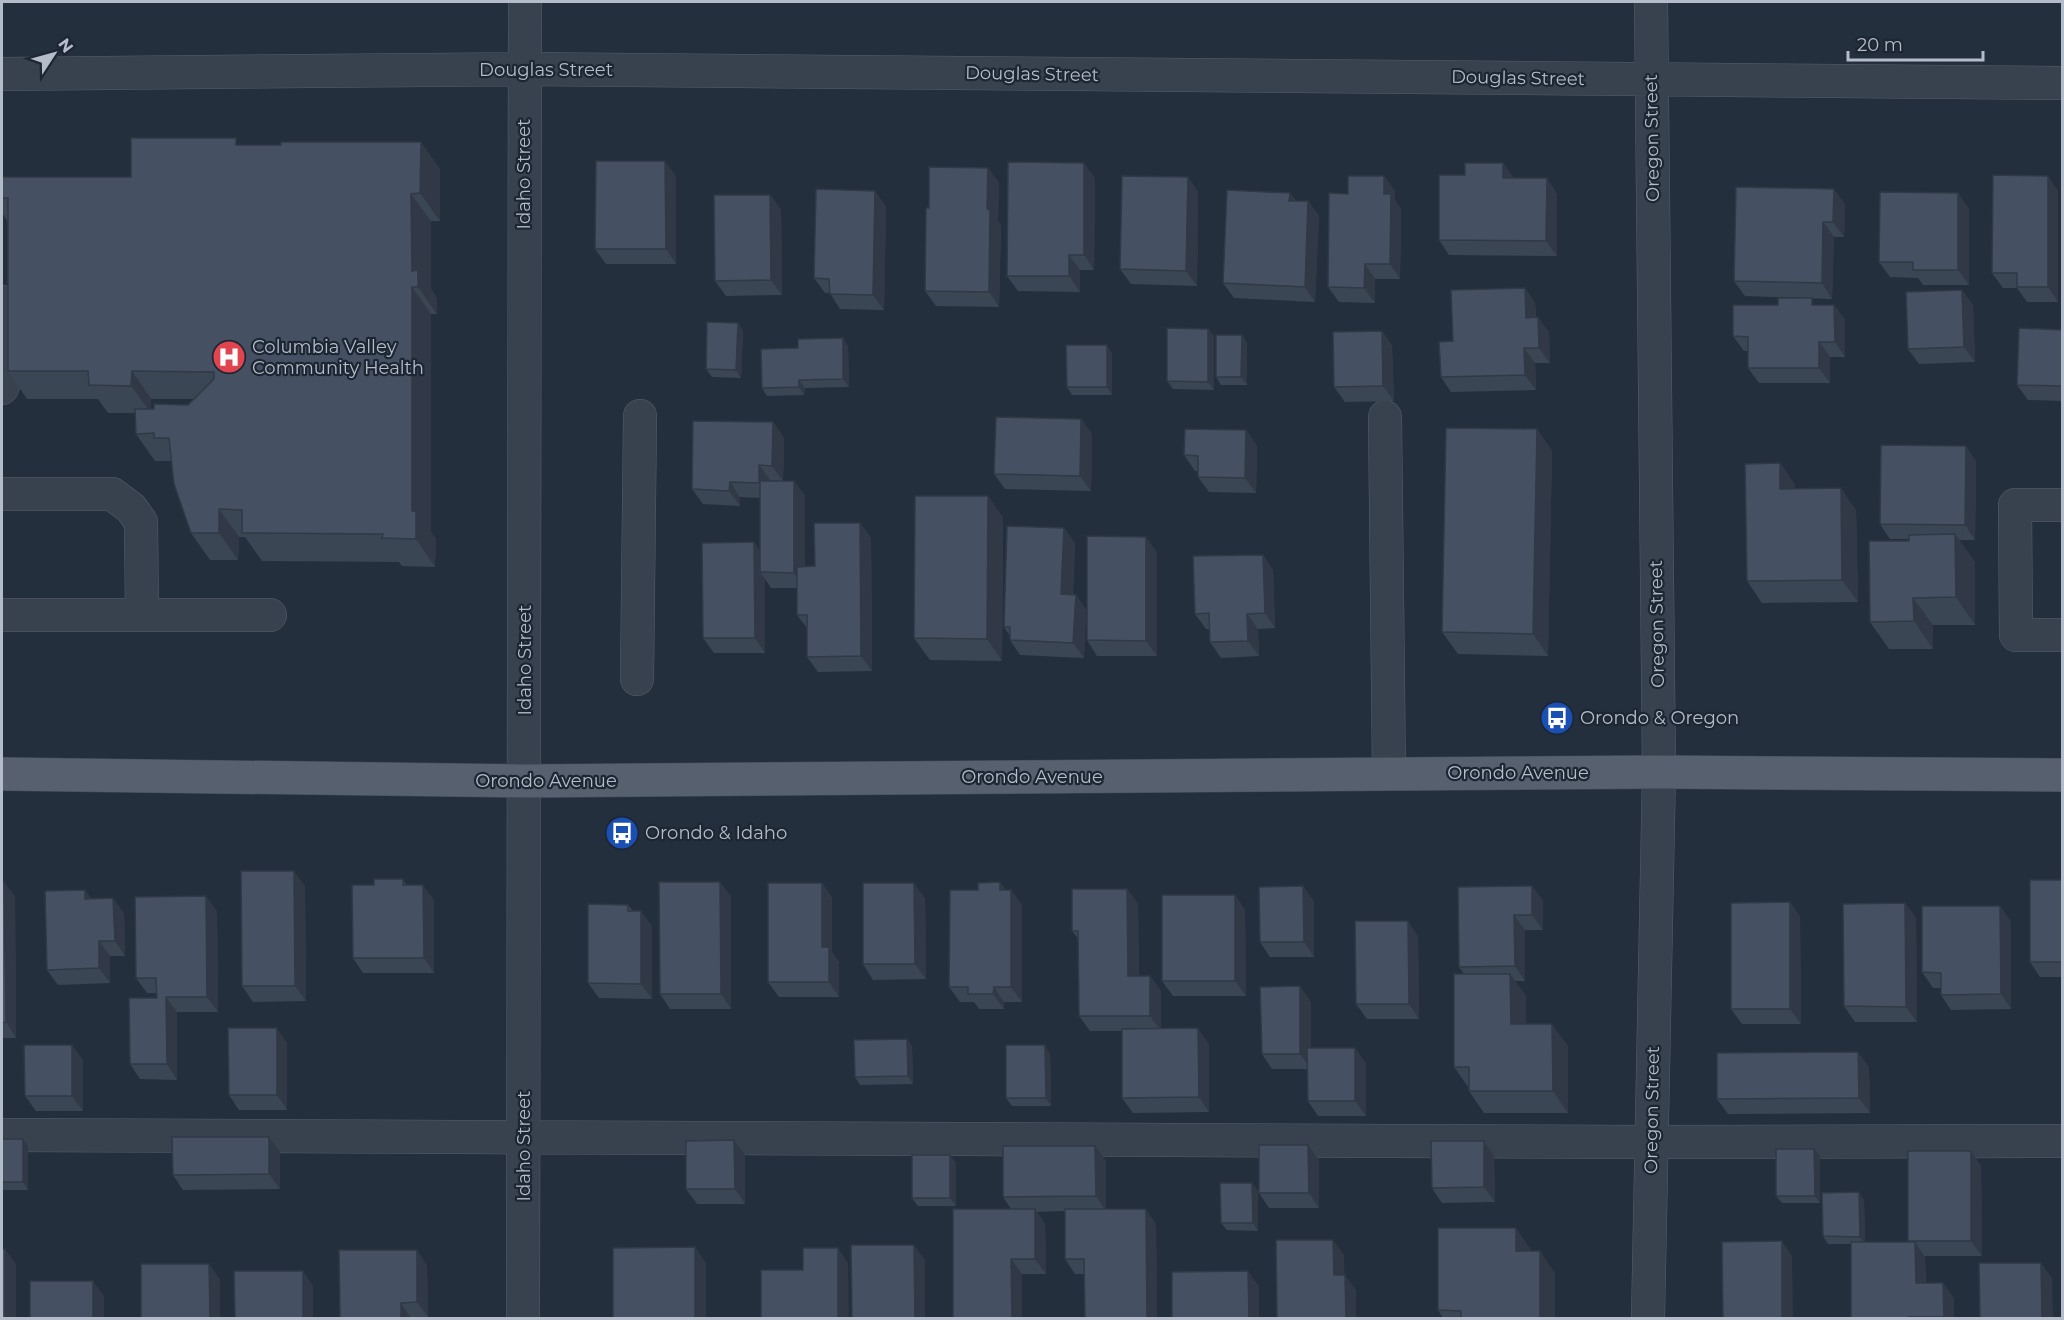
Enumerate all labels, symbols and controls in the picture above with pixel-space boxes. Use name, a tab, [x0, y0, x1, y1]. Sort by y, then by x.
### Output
north arrow	[24, 24, 84, 84]
scale bar	[1848, 24, 1983, 62]
text: 20 m	[1857, 34, 1903, 56]
text: N	[54, 35, 77, 56]
street label: Douglas Street	[479, 59, 613, 81]
street label: Douglas Street	[965, 62, 1099, 86]
street label: Douglas Street	[1451, 66, 1585, 90]
street label: Oregon Street	[1640, 74, 1664, 202]
street label: Idaho Street	[513, 119, 535, 229]
place label: Columbia Valley Community Health	[252, 336, 424, 379]
hospital icon: Columbia Valley Community Health	[211, 339, 247, 375]
street label: Oregon Street	[1645, 560, 1669, 688]
street label: Idaho Street	[514, 605, 536, 715]
bus stop icon: Orondo & Oregon	[1539, 700, 1575, 736]
place label: Orondo & Oregon	[1580, 707, 1739, 729]
street label: Orondo Avenue	[1447, 762, 1589, 784]
street label: Orondo Avenue	[961, 766, 1103, 788]
street label: Orondo Avenue	[475, 770, 617, 792]
bus stop icon: Orondo & Idaho	[604, 815, 640, 851]
place label: Orondo & Idaho	[645, 822, 787, 844]
street label: Oregon Street	[1640, 1046, 1664, 1174]
street label: Idaho Street	[513, 1091, 535, 1201]

